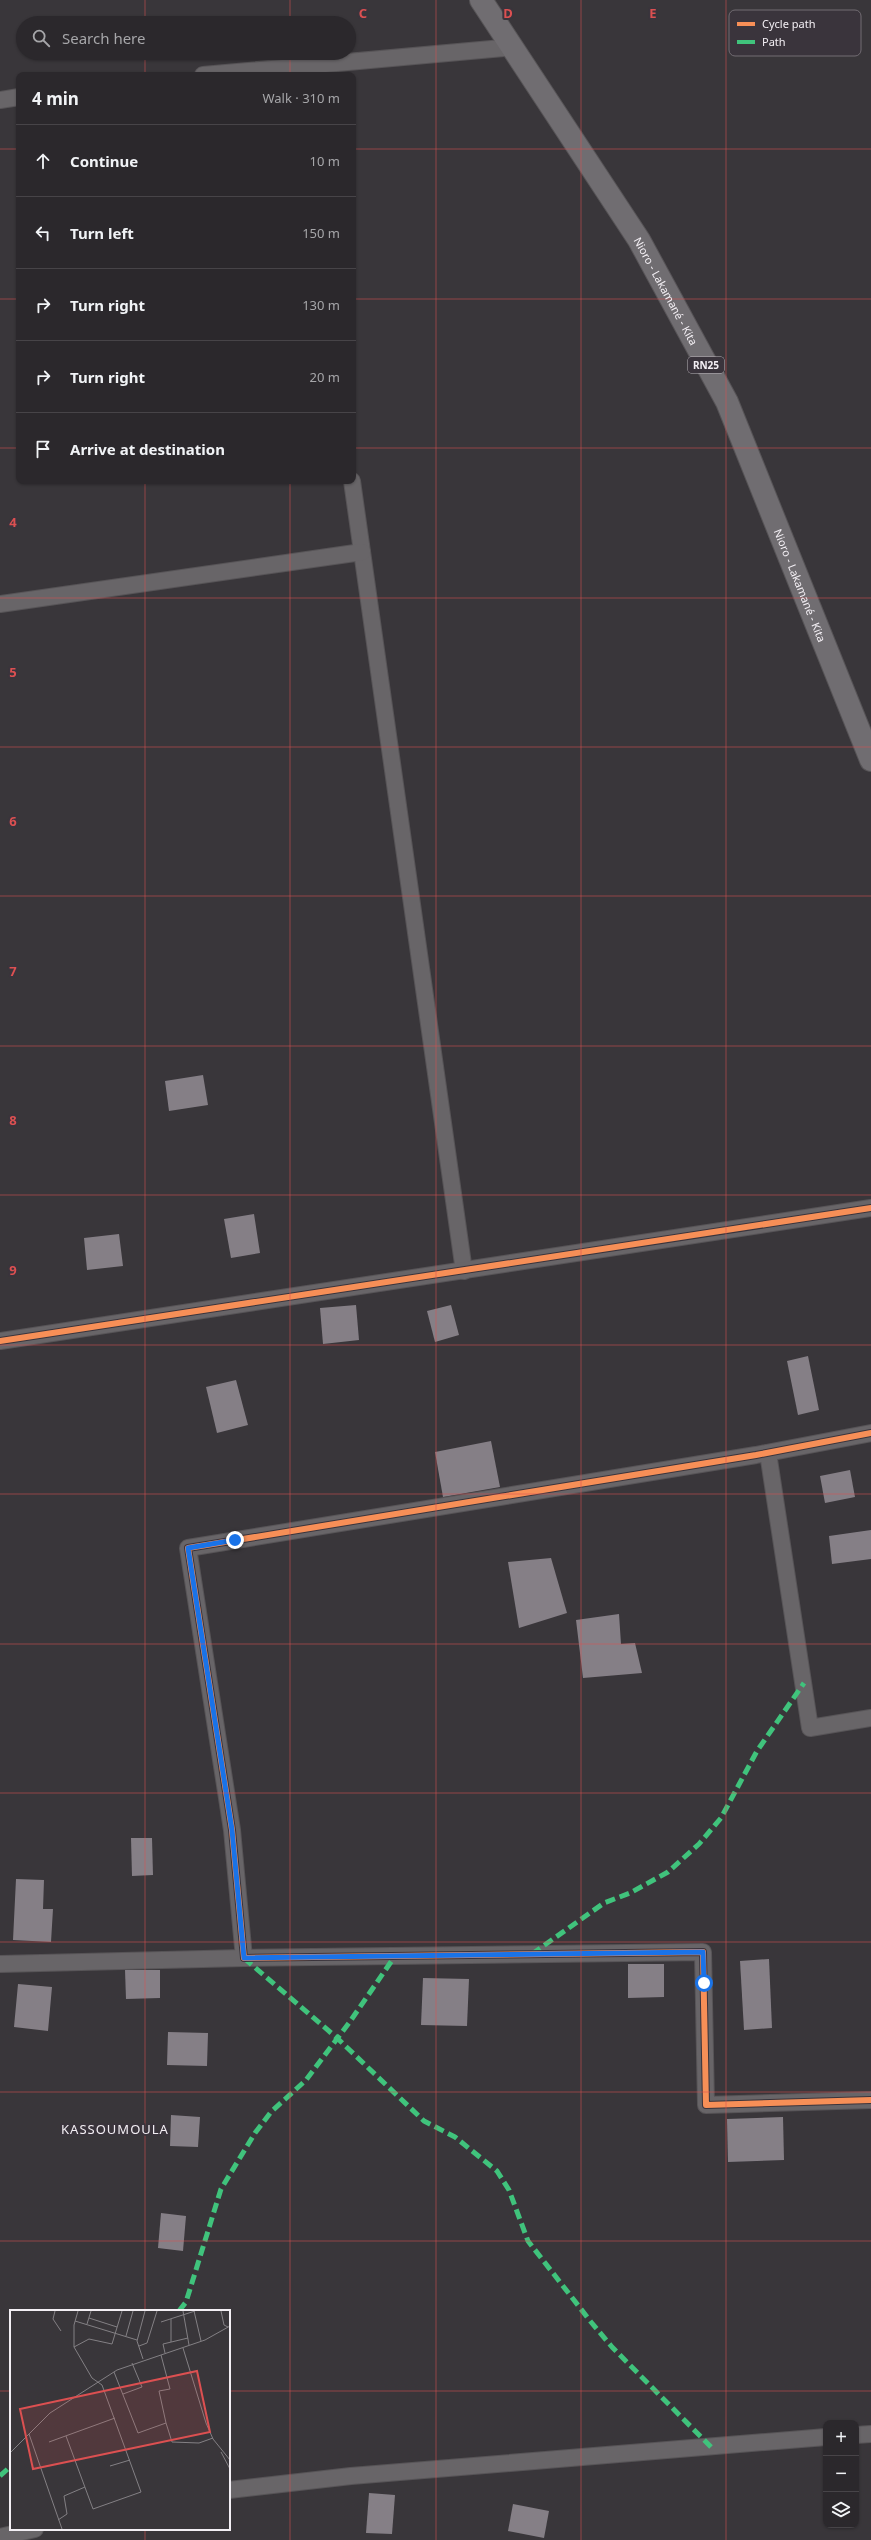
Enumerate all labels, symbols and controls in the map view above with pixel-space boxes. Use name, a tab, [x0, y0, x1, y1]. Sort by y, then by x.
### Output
text: C	[359, 4, 367, 22]
text: D	[503, 4, 513, 22]
text: E	[649, 4, 657, 22]
legend	[729, 10, 861, 56]
search box	[16, 16, 356, 60]
text: Cycle path	[762, 16, 815, 31]
icon: search	[30, 27, 52, 49]
text: Search here	[62, 28, 145, 48]
text: Path	[762, 34, 786, 49]
text: 4 min	[32, 87, 79, 110]
text: Walk · 310 m	[262, 89, 340, 107]
icon: ahead	[32, 150, 54, 172]
text: Continue	[70, 151, 138, 171]
text: 10 m	[310, 152, 340, 170]
icon: left	[32, 222, 54, 244]
text: Turn left	[70, 223, 134, 243]
text: 150 m	[302, 224, 340, 242]
street label: Nioro - Lakamané - Kita	[631, 234, 702, 347]
icon: right	[32, 294, 54, 316]
text: Turn right	[70, 295, 145, 315]
text: 130 m	[302, 296, 340, 314]
road number: RN25	[688, 357, 724, 373]
icon: right	[32, 366, 54, 388]
text: Turn right	[70, 367, 145, 387]
text: 20 m	[310, 368, 340, 386]
icon: arrive	[32, 438, 54, 460]
text: Arrive at destination	[70, 439, 225, 459]
text: 4	[9, 513, 17, 531]
street label: Nioro - Lakamané - Kita	[771, 526, 830, 644]
text: 5	[9, 663, 17, 681]
text: 6	[9, 812, 17, 830]
text: 7	[9, 962, 17, 980]
text: 8	[9, 1111, 17, 1129]
text: 9	[9, 1261, 17, 1279]
route end	[226, 1531, 244, 1549]
route start	[695, 1974, 713, 1992]
district label: KASSOUMOULA	[61, 2120, 169, 2138]
inset map	[10, 2310, 230, 2530]
map controls	[823, 2420, 859, 2528]
button: +	[823, 2420, 859, 2456]
button: −	[823, 2456, 859, 2492]
button: layers	[823, 2492, 859, 2528]

